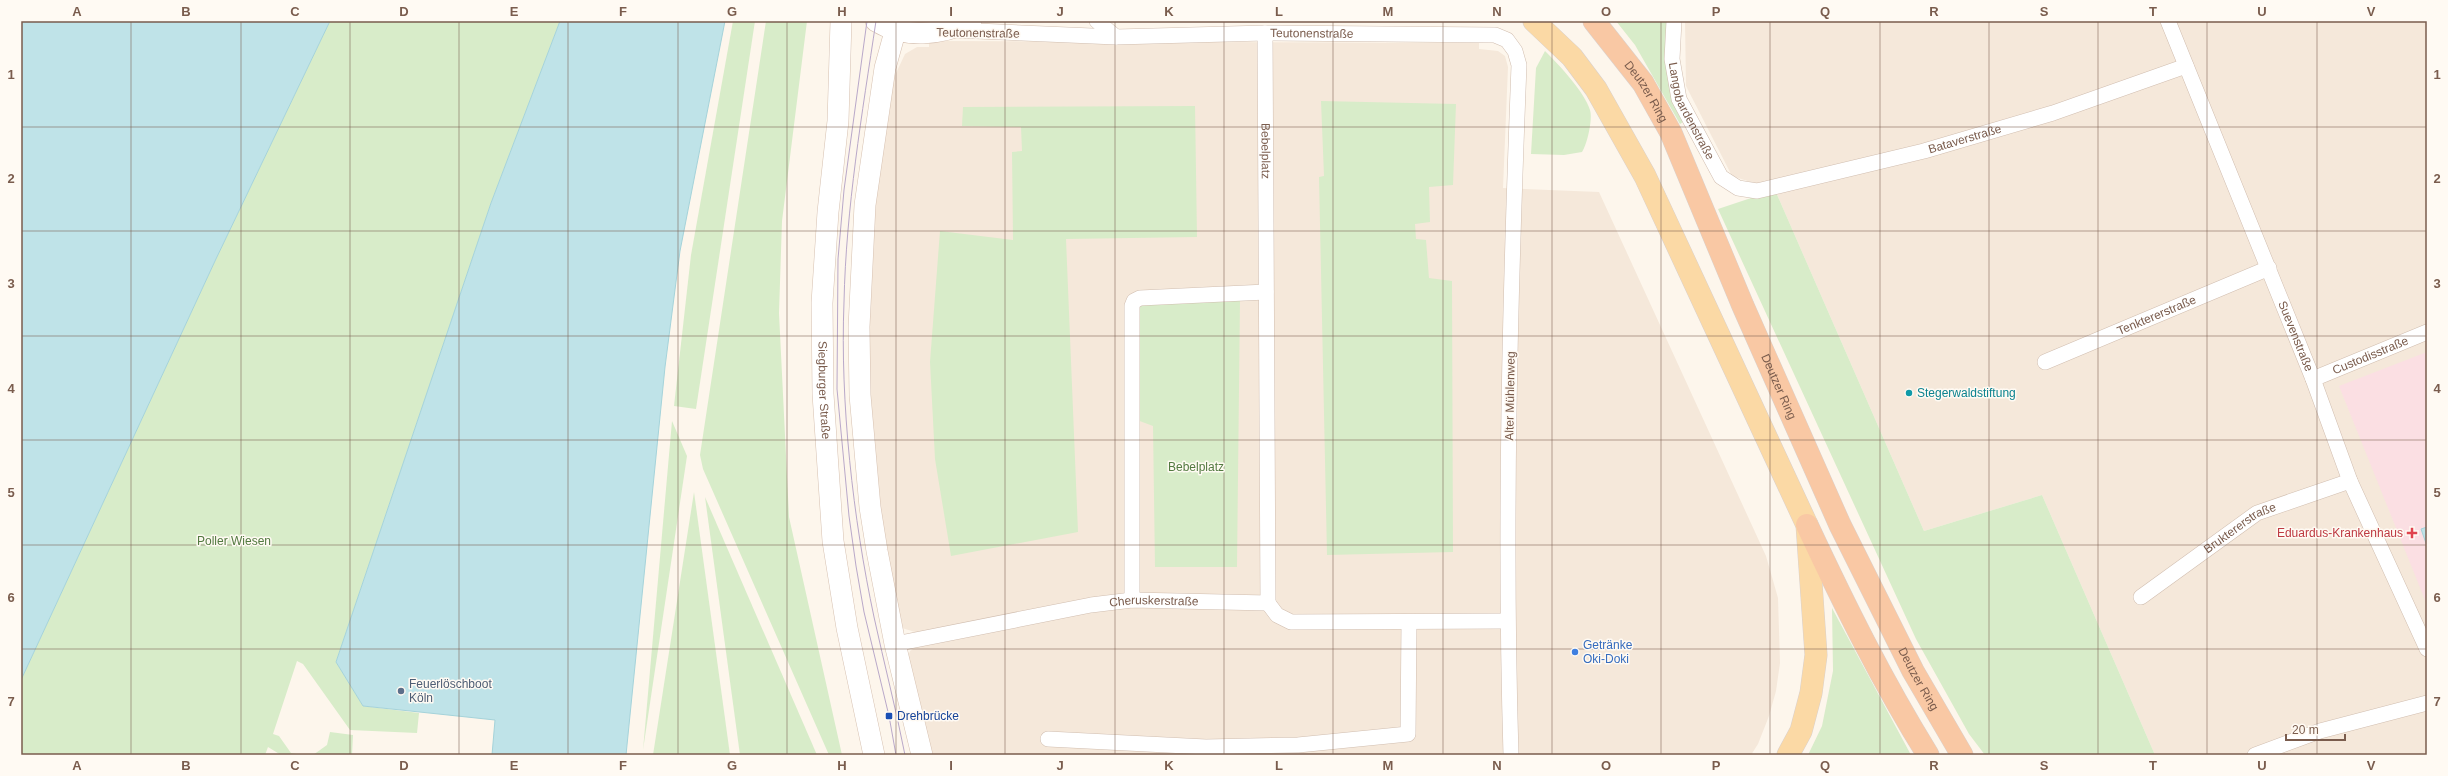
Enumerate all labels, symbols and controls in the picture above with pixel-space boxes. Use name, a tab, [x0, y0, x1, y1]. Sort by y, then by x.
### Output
text: A	[72, 4, 82, 19]
text: B	[181, 4, 191, 19]
text: C	[290, 4, 300, 19]
text: D	[399, 4, 409, 19]
text: E	[510, 4, 519, 19]
text: F	[619, 4, 627, 19]
text: G	[727, 4, 737, 19]
text: H	[837, 4, 847, 19]
text: I	[949, 4, 953, 19]
text: J	[1056, 4, 1064, 19]
text: K	[1164, 4, 1174, 19]
text: L	[1275, 4, 1283, 19]
text: M	[1383, 4, 1393, 19]
text: N	[1492, 4, 1502, 19]
text: O	[1601, 4, 1611, 19]
text: P	[1712, 4, 1721, 19]
text: Q	[1820, 4, 1830, 19]
text: R	[1929, 4, 1939, 19]
text: S	[2040, 4, 2049, 19]
text: T	[2149, 4, 2157, 19]
text: U	[2257, 4, 2267, 19]
text: V	[2367, 4, 2376, 19]
street label: Teutonenstraße	[936, 25, 1020, 41]
street label: Teutonenstraße	[1270, 26, 1354, 41]
street label: Deutzer Ring	[1621, 58, 1671, 125]
street label: Langobardenstraße	[1666, 61, 1717, 162]
text: 1	[7, 67, 15, 82]
text: 1	[2433, 67, 2441, 82]
street label: Bataverstraße	[1927, 122, 2003, 156]
street label: Bebelplatz	[1258, 123, 1273, 179]
text: 2	[7, 171, 15, 186]
text: 2	[2433, 171, 2441, 186]
text: 3	[7, 276, 15, 291]
text: 3	[2433, 276, 2441, 291]
street label: Tenktererstraße	[2115, 292, 2198, 338]
street label: Suevenstraße	[2275, 299, 2316, 374]
street label: Custodisstraße	[2330, 333, 2411, 377]
street label: Siegburger Straße	[815, 341, 833, 440]
street label: Alter Mühlenweg	[1502, 351, 1518, 441]
street label: Deutzer Ring	[1758, 352, 1799, 422]
text: 4	[7, 381, 15, 396]
text: 4	[2433, 381, 2441, 396]
place label: Stegerwaldstiftung	[1917, 386, 2016, 400]
marker: Stegerwaldstiftung	[1904, 388, 1914, 398]
park label: Bebelplatz	[1168, 460, 1224, 474]
text: 5	[7, 485, 15, 500]
text: 5	[2433, 485, 2441, 500]
street label: Bruktererstraße	[2201, 500, 2278, 556]
place label: Eduardus-Krankenhaus	[2277, 526, 2403, 540]
marker: Eduardus-Krankenhaus	[2406, 527, 2418, 539]
park label: Poller Wiesen	[197, 534, 271, 548]
text: 6	[7, 590, 15, 605]
text: 6	[2433, 590, 2441, 605]
street label: Cheruskerstraße	[1108, 593, 1199, 610]
place label: Getränke Oki-Doki	[1583, 638, 1633, 666]
street label: Deutzer Ring	[1895, 645, 1942, 713]
marker: Getränke Oki-Doki	[1570, 647, 1580, 657]
place label: Feuerlöschboot Köln	[409, 677, 492, 705]
marker: Feuerlöschboot Köln	[396, 686, 406, 696]
text: 7	[7, 694, 15, 709]
text: 7	[2433, 694, 2441, 709]
place label: Drehbrücke	[897, 709, 959, 723]
marker: Drehbrücke	[884, 711, 894, 721]
scale bar	[2286, 716, 2345, 742]
text: 20 m	[2292, 723, 2319, 737]
text: A	[72, 758, 82, 773]
text: B	[181, 758, 191, 773]
text: C	[290, 758, 300, 773]
text: D	[399, 758, 409, 773]
text: E	[510, 758, 519, 773]
text: F	[619, 758, 627, 773]
text: G	[727, 758, 737, 773]
text: H	[837, 758, 847, 773]
text: I	[949, 758, 953, 773]
text: J	[1056, 758, 1064, 773]
text: K	[1164, 758, 1174, 773]
text: L	[1275, 758, 1283, 773]
text: M	[1383, 758, 1393, 773]
text: N	[1492, 758, 1502, 773]
text: O	[1601, 758, 1611, 773]
text: P	[1712, 758, 1721, 773]
text: Q	[1820, 758, 1830, 773]
text: R	[1929, 758, 1939, 773]
text: S	[2040, 758, 2049, 773]
text: T	[2149, 758, 2157, 773]
text: U	[2257, 758, 2267, 773]
text: V	[2367, 758, 2376, 773]

